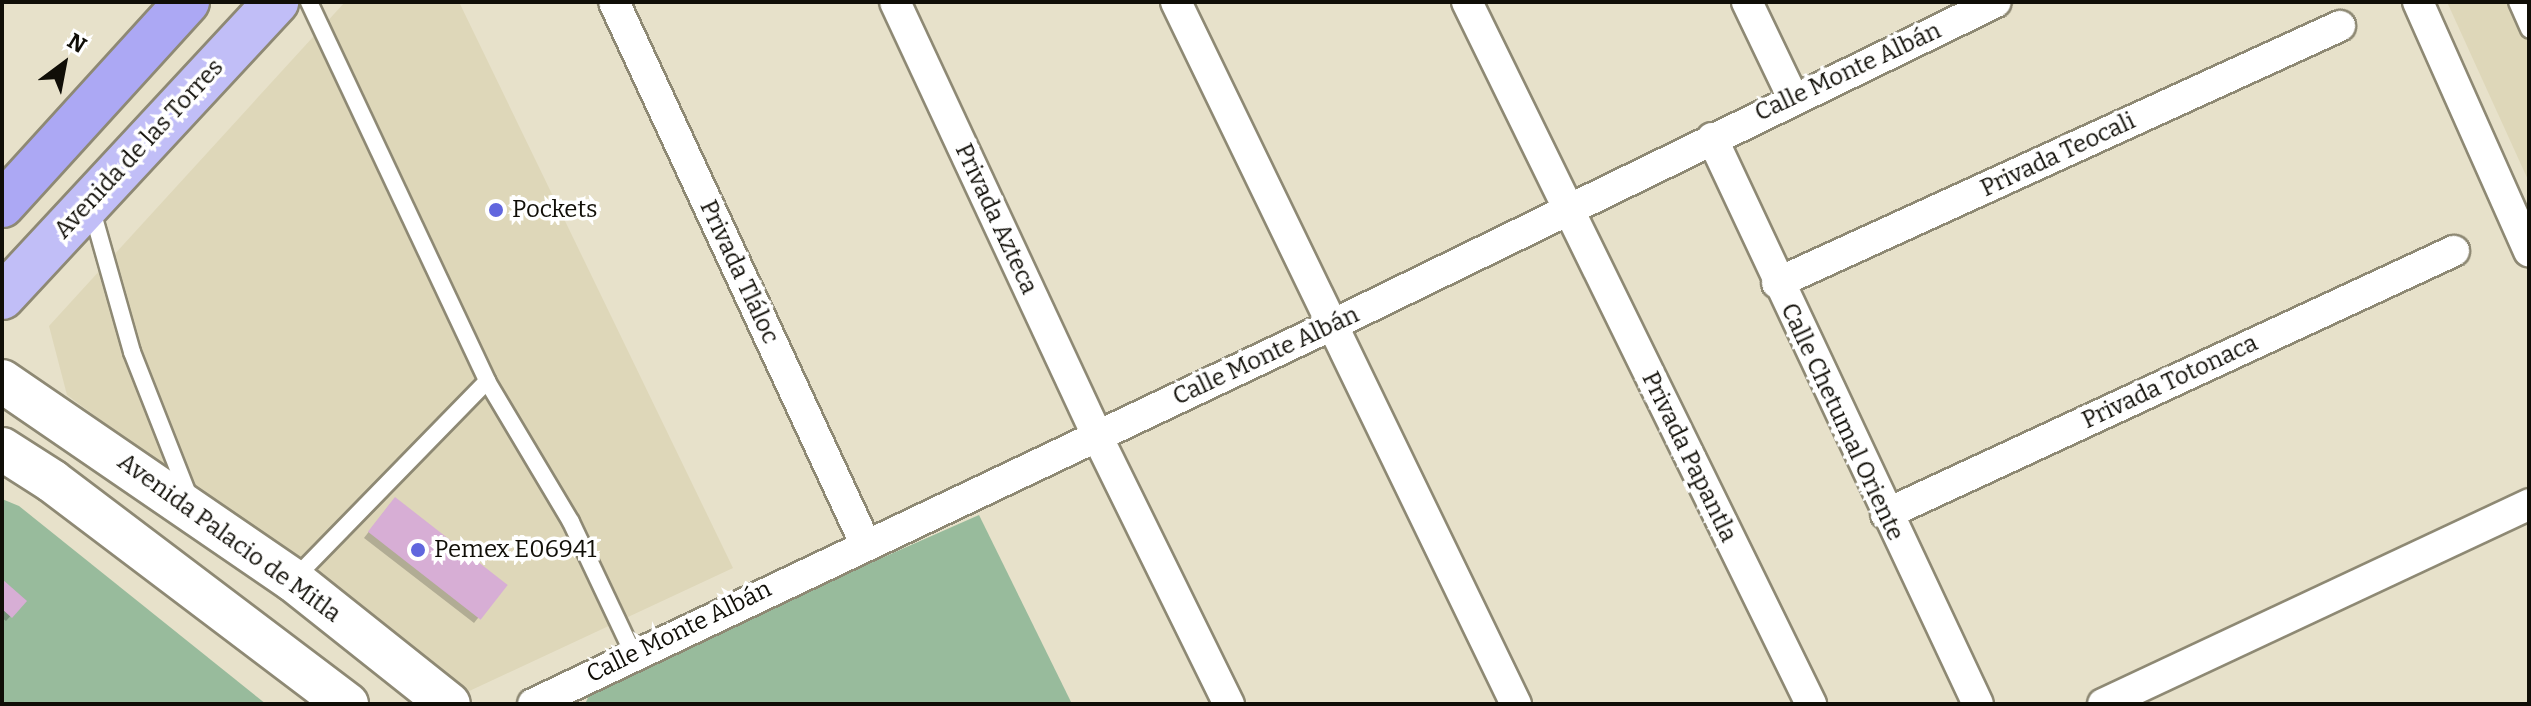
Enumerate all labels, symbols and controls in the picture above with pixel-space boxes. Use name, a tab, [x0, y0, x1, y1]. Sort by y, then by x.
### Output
street label: Calle Monte Albán	[1750, 16, 1946, 128]
north arrow	[24, 24, 104, 104]
text: N	[63, 27, 91, 59]
street label: Avenida de las Torres	[48, 53, 230, 245]
street label: Privada Teocali	[1976, 107, 2140, 203]
street label: Privada Azteca	[949, 139, 1043, 299]
place label: Pockets	[512, 196, 597, 224]
street label: Privada Tláloc	[693, 196, 785, 348]
marker: Pockets	[487, 201, 505, 219]
street label: Calle Chetumal Oriente	[1774, 299, 1910, 545]
street label: Calle Monte Albán	[1168, 300, 1364, 412]
street label: Privada Totonaca	[2078, 329, 2262, 435]
street label: Privada Papantla	[1635, 367, 1743, 547]
street label: Avenida Palacio de Mitla	[112, 447, 346, 629]
place label: Pemex E06941	[434, 536, 597, 564]
marker: Pemex E06941	[409, 541, 427, 559]
street label: Calle Monte Albán	[582, 575, 776, 689]

